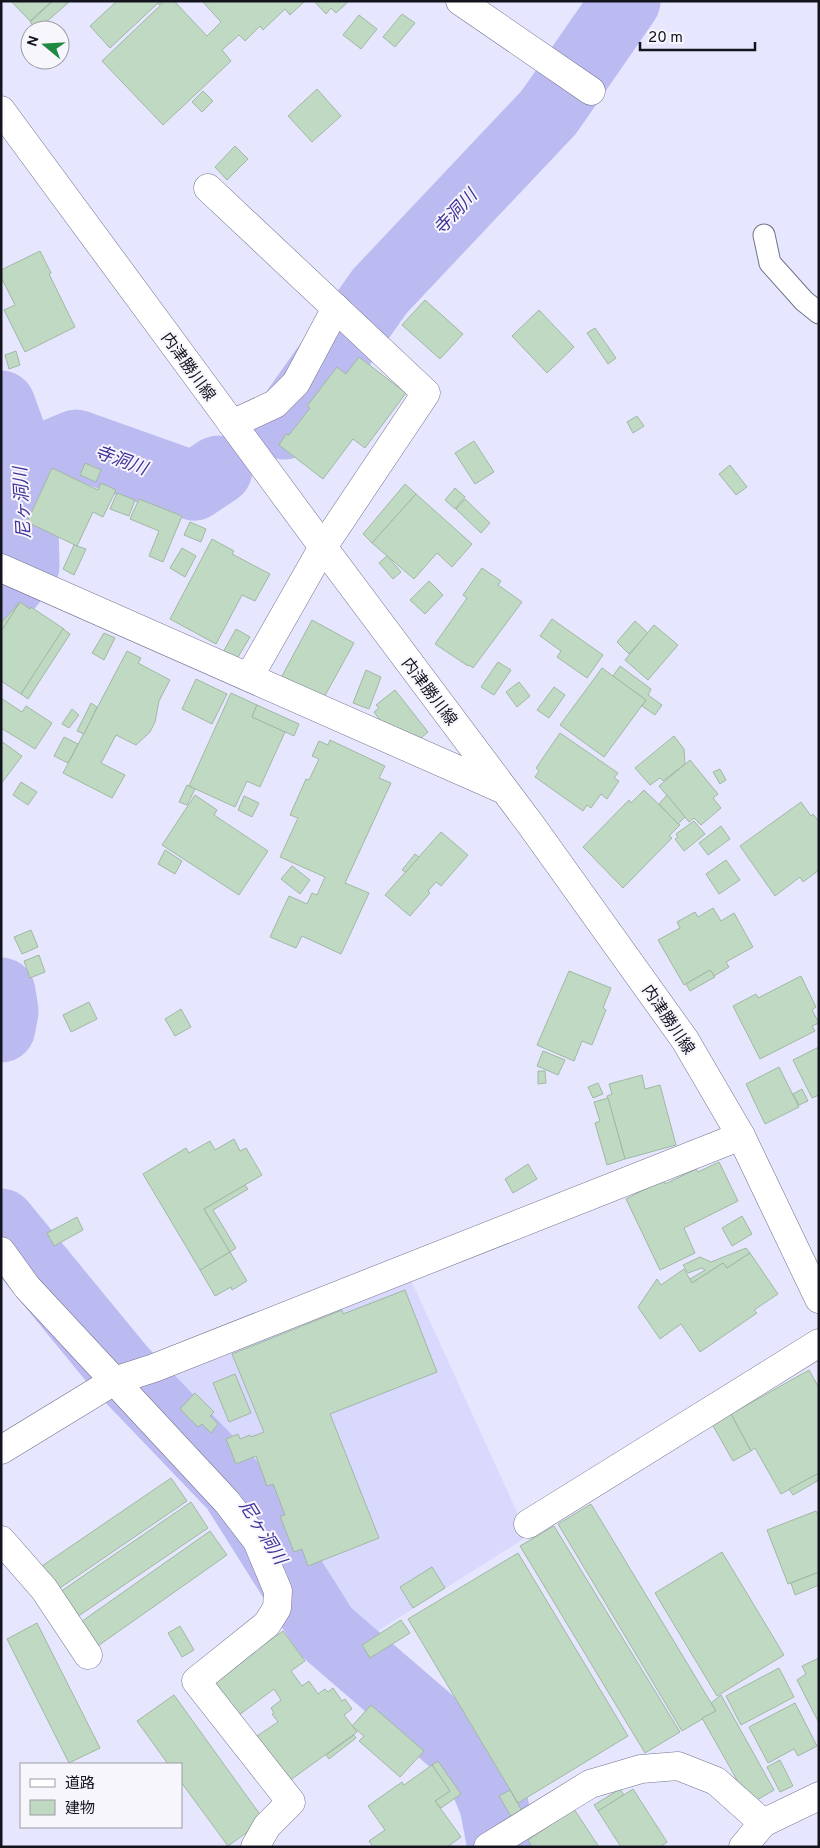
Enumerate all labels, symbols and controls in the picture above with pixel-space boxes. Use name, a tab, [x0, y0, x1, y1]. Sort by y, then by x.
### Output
north arrow	[20, 20, 70, 70]
scale bar	[640, 20, 755, 52]
text: 20 m	[648, 29, 683, 48]
text: N	[24, 34, 44, 49]
water label: 寺洞川	[429, 184, 484, 241]
street label: 内津勝川線	[156, 329, 219, 405]
water label: 寺洞川	[91, 441, 152, 482]
water label: 尼ヶ洞川	[10, 464, 37, 539]
street label: 内津勝川線	[396, 654, 460, 730]
street label: 内津勝川線	[637, 981, 698, 1059]
water label: 尼ヶ洞川	[233, 1496, 292, 1571]
legend	[20, 1763, 182, 1828]
text: 道路	[65, 1775, 95, 1794]
text: 建物	[65, 1800, 95, 1819]

